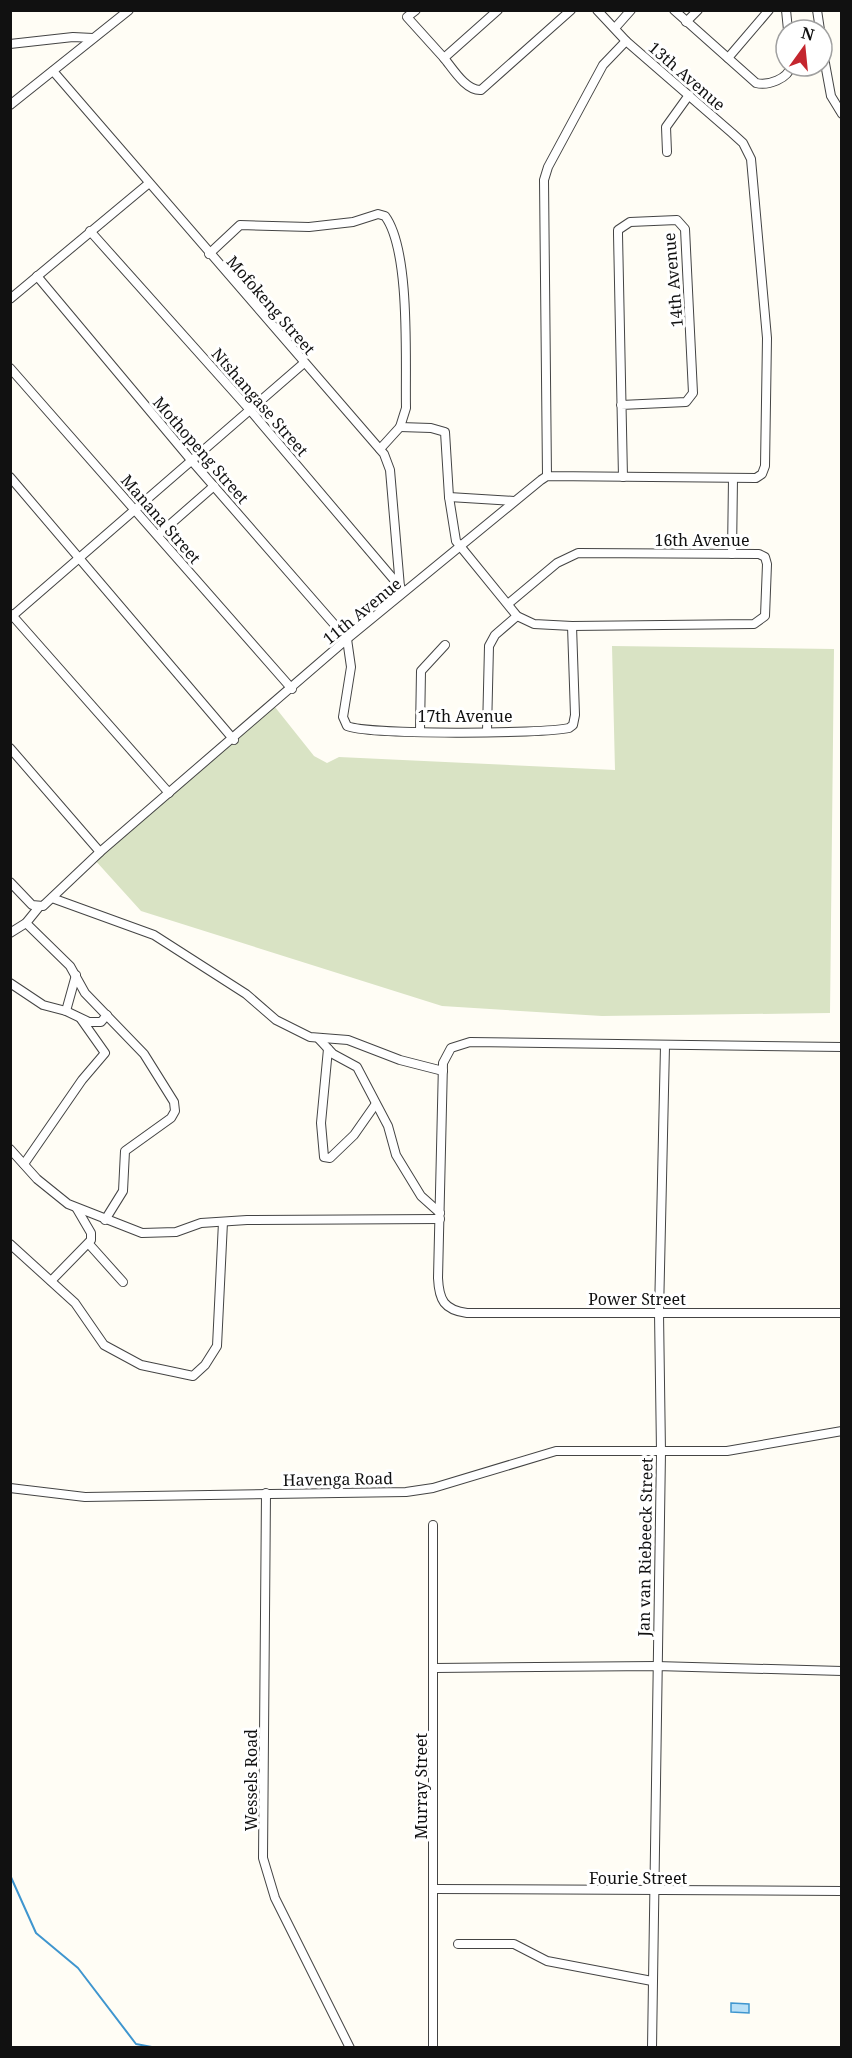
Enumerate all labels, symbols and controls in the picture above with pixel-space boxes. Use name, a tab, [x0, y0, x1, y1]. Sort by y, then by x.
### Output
north arrow	[774, 18, 834, 78]
text: N	[799, 21, 817, 46]
street label: 13th Avenue	[644, 37, 730, 115]
street label: 14th Avenue	[658, 232, 688, 328]
street label: Mofokeng Street	[222, 251, 320, 360]
street label: Ntshangase Street	[207, 343, 313, 461]
street label: Mothopeng Street	[148, 392, 254, 509]
street label: Manana Street	[116, 470, 206, 569]
street label: 16th Avenue	[654, 529, 750, 551]
street label: 11th Avenue	[318, 573, 406, 649]
street label: 17th Avenue	[417, 705, 513, 727]
street label: Power Street	[588, 1288, 686, 1310]
street label: Jan van Riebeeck Street	[632, 1457, 658, 1638]
street label: Havenga Road	[283, 1467, 393, 1491]
street label: Wessels Road	[240, 1729, 262, 1831]
street label: Murray Street	[410, 1732, 432, 1839]
street label: Fourie Street	[589, 1867, 687, 1889]

